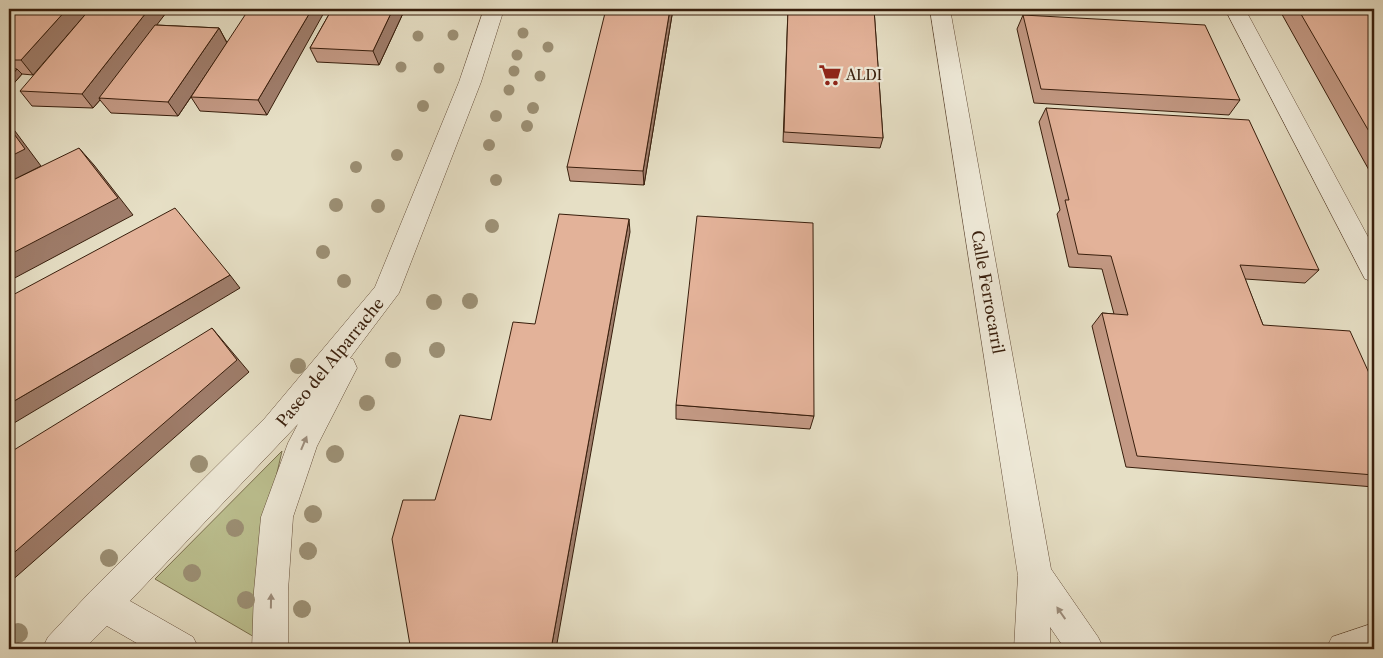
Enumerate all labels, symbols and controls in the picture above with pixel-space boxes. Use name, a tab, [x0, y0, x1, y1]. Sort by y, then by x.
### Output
supermarket icon: ALDI	[817, 62, 843, 88]
place label: ALDI	[845, 66, 882, 84]
street label: Calle Ferrocarril	[967, 229, 1009, 356]
street label: Paseo del Alparrache	[272, 294, 388, 430]
one-way arrow	[300, 436, 308, 450]
one-way arrow	[267, 592, 275, 608]
one-way arrow	[1056, 606, 1066, 620]

